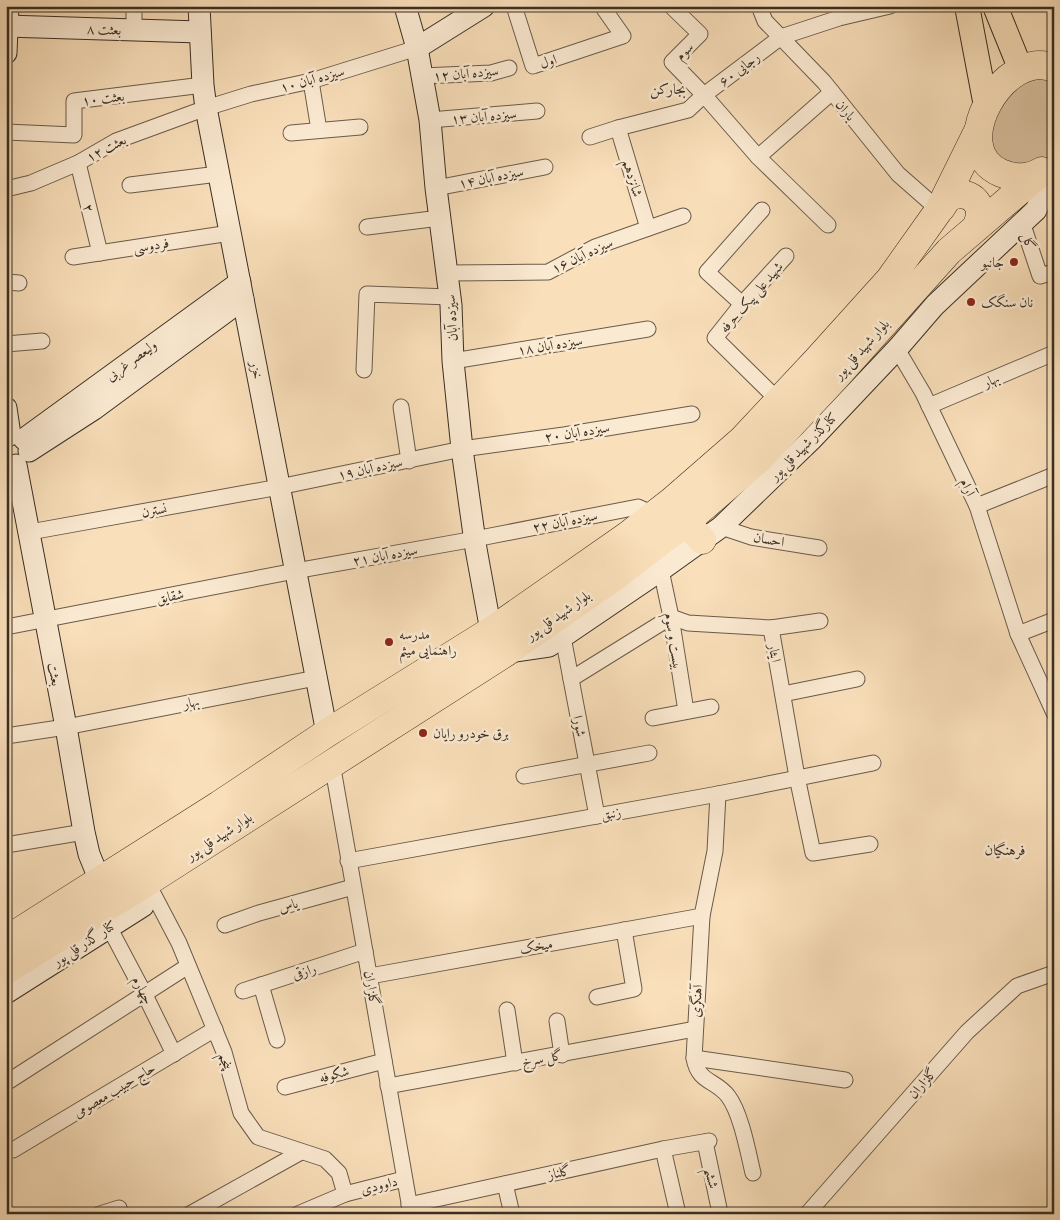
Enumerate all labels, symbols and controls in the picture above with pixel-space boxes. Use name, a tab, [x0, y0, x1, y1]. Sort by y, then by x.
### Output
street label: بعثت ۸	[86, 19, 122, 40]
street label: سوم	[671, 38, 700, 67]
street label: رجایی ۶۰	[715, 48, 764, 91]
street label: اول	[537, 50, 559, 73]
street label: سیزده آبان ۱۲	[432, 61, 500, 86]
street label: سیزده آبان ‍۱۰	[278, 62, 346, 97]
district label: بجارکن	[650, 79, 686, 99]
street label: بعثت ۱۰	[81, 86, 126, 111]
street label: باران	[831, 96, 860, 125]
street label: سیزده آبان ۱۳	[450, 104, 518, 129]
street label: بعثت ۱۲	[83, 130, 130, 167]
street label: شانزدهم	[614, 157, 647, 201]
street label: سیزده آبان ۱۴	[457, 162, 525, 193]
street label: ۲	[78, 202, 99, 214]
street label: گل	[1016, 230, 1040, 252]
street label: فردوسی	[132, 233, 170, 258]
street label: سیزده آبان ۱۶	[548, 233, 616, 278]
place label: جانبو	[979, 253, 1004, 272]
marker: جانبو	[1008, 256, 1020, 268]
street label: شهید علی پیک حرفه	[715, 258, 788, 338]
place label: نان سنگک	[981, 293, 1033, 312]
street label: سیزده آبان	[441, 294, 462, 342]
marker: نان سنگک	[965, 296, 977, 308]
street label: بلوار شهید قلی پور	[828, 315, 895, 386]
street label: سیزده آبان ۱۸	[516, 331, 584, 360]
street label: ولیعصر غربی	[102, 335, 161, 385]
street label: خزر	[245, 358, 268, 381]
street label: بهار	[978, 369, 1002, 393]
street label: کنارگذر شهید قلی پور	[763, 407, 842, 487]
street label: سیزده آبان ۲۰	[543, 418, 611, 447]
street label: سیزده آبان ۱۹	[336, 452, 404, 485]
street label: آرام	[952, 475, 981, 502]
street label: نسترن	[140, 499, 168, 522]
street label: سیزده آبان ۲۲	[531, 506, 599, 537]
street label: احسان	[752, 527, 786, 552]
street label: سیزده آبان ۲۱	[351, 540, 419, 571]
street label: شقایق	[155, 585, 186, 608]
street label: بلوار شهید قلی پور	[520, 586, 595, 647]
street label: بیست و سوم	[657, 611, 687, 671]
place label: مدرسه راهنمایی میثم	[399, 625, 457, 664]
marker: مدرسه راهنمایی میثم	[383, 636, 395, 648]
street label: ایثار	[763, 640, 785, 664]
street label: بعثت	[43, 661, 66, 688]
street label: بهار	[179, 692, 201, 714]
street label: شورا	[568, 714, 591, 738]
place label: برق خودرو رایان	[433, 724, 509, 743]
marker: برق خودرو رایان	[417, 727, 429, 739]
street label: زنبق	[599, 802, 623, 825]
street label: بلوار شهید قلی پور	[181, 808, 257, 867]
district label: فرهنگیان	[985, 840, 1025, 860]
street label: یاس	[276, 893, 302, 917]
street label: کنار گذر قلی پور	[47, 915, 120, 973]
street label: میخک	[518, 934, 554, 959]
street label: رازقی	[290, 959, 319, 984]
street label: گلزاران	[359, 969, 384, 1007]
street label: چهارم	[125, 973, 158, 1009]
street label: آهنگری	[686, 982, 707, 1018]
street label: گل سرخ	[520, 1046, 565, 1074]
street label: پنجم	[210, 1050, 238, 1075]
street label: حاج حبیب معصومی	[70, 1058, 160, 1125]
street label: شکوفه	[317, 1061, 351, 1088]
street label: گلزاران	[904, 1064, 941, 1103]
street label: گلناز	[544, 1161, 572, 1185]
street label: ششم	[696, 1166, 723, 1191]
street label: داوودی	[359, 1172, 400, 1199]

